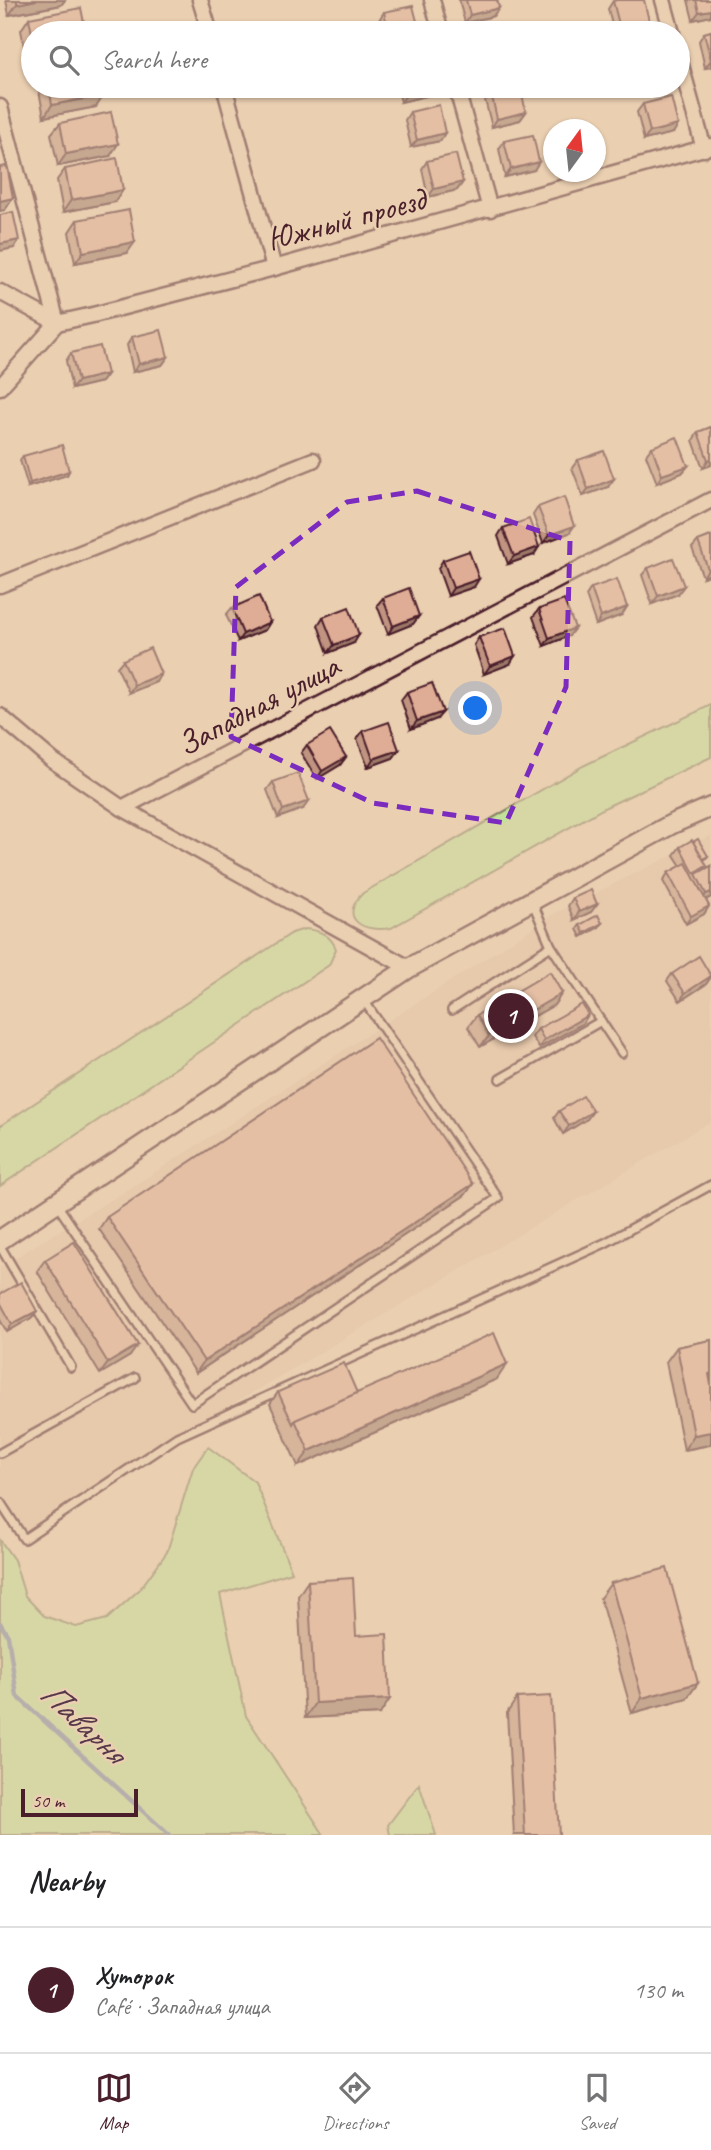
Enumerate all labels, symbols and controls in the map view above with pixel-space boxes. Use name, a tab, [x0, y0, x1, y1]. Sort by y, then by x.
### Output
search box	[21, 21, 690, 98]
icon: search	[45, 41, 83, 79]
text: Search here	[101, 43, 207, 76]
north arrow	[543, 119, 606, 182]
street label: Южный проезд	[262, 177, 433, 260]
street label: Западная улица	[170, 644, 349, 765]
your location	[458, 691, 492, 725]
pin: 1	[488, 990, 534, 1042]
water label: Паварня	[31, 1671, 140, 1777]
scale bar	[21, 1786, 138, 1818]
text: 50 m	[32, 1789, 64, 1813]
text: Nearby	[28, 1862, 104, 1900]
text: Хуторок	[95, 1959, 173, 1992]
text: 1	[46, 1976, 56, 2005]
text: 130 m	[634, 1976, 683, 2005]
text: Café · Западная улица	[95, 1992, 269, 2021]
tab: Map	[95, 2069, 133, 2135]
tab: Directions	[322, 2069, 389, 2135]
tab: Saved	[578, 2069, 616, 2135]

